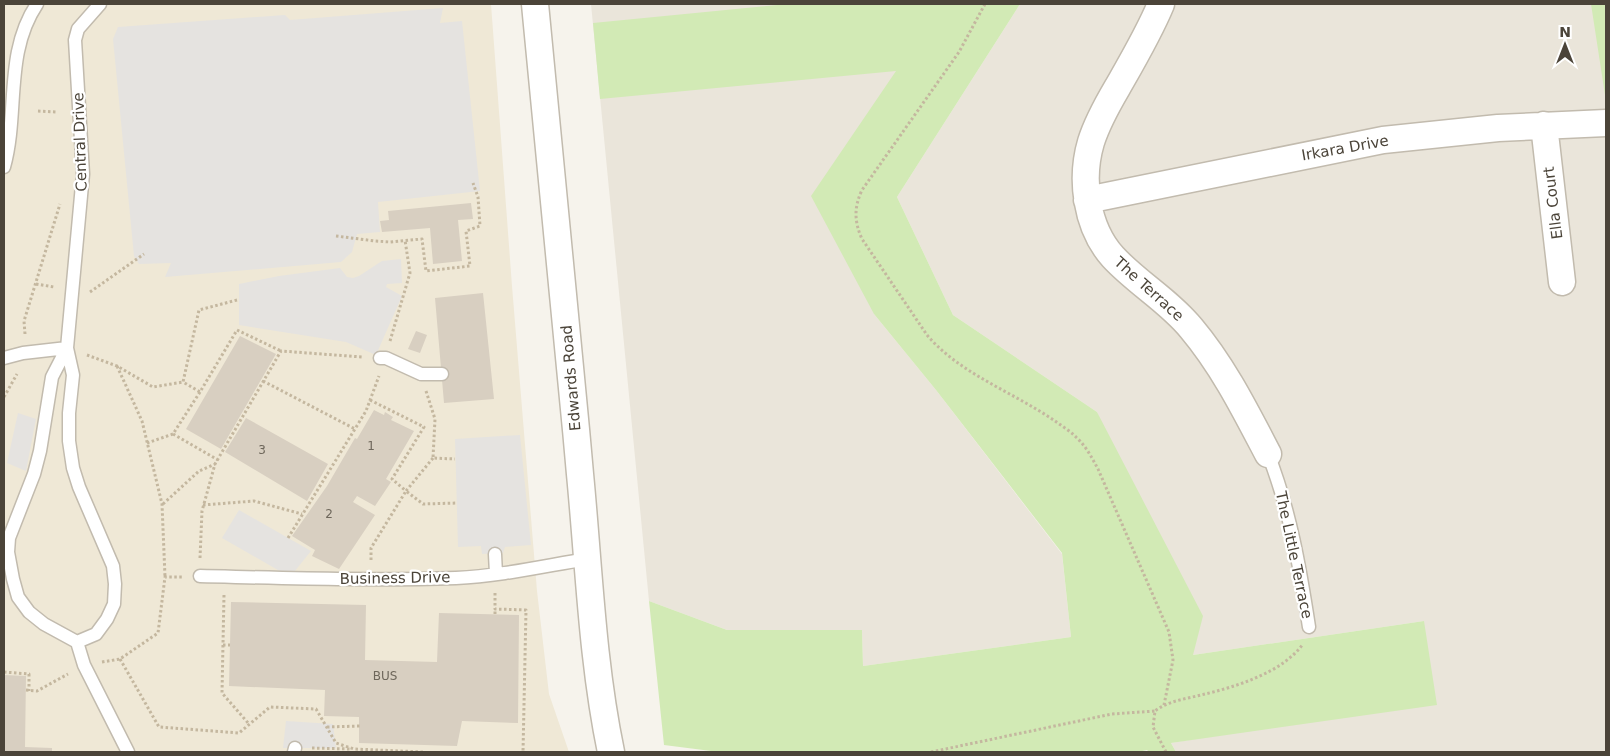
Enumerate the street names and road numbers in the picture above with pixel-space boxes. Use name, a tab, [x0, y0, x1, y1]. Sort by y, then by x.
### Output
street label: Central Drive	[69, 92, 91, 192]
street label: Irkara Drive	[1300, 131, 1390, 165]
street label: Ella Court	[1540, 166, 1566, 240]
street label: The Terrace	[1110, 252, 1187, 325]
street label: Edwards Road	[557, 324, 585, 432]
street label: The Little Terrace	[1272, 489, 1316, 620]
street label: Business Drive	[339, 568, 451, 588]

